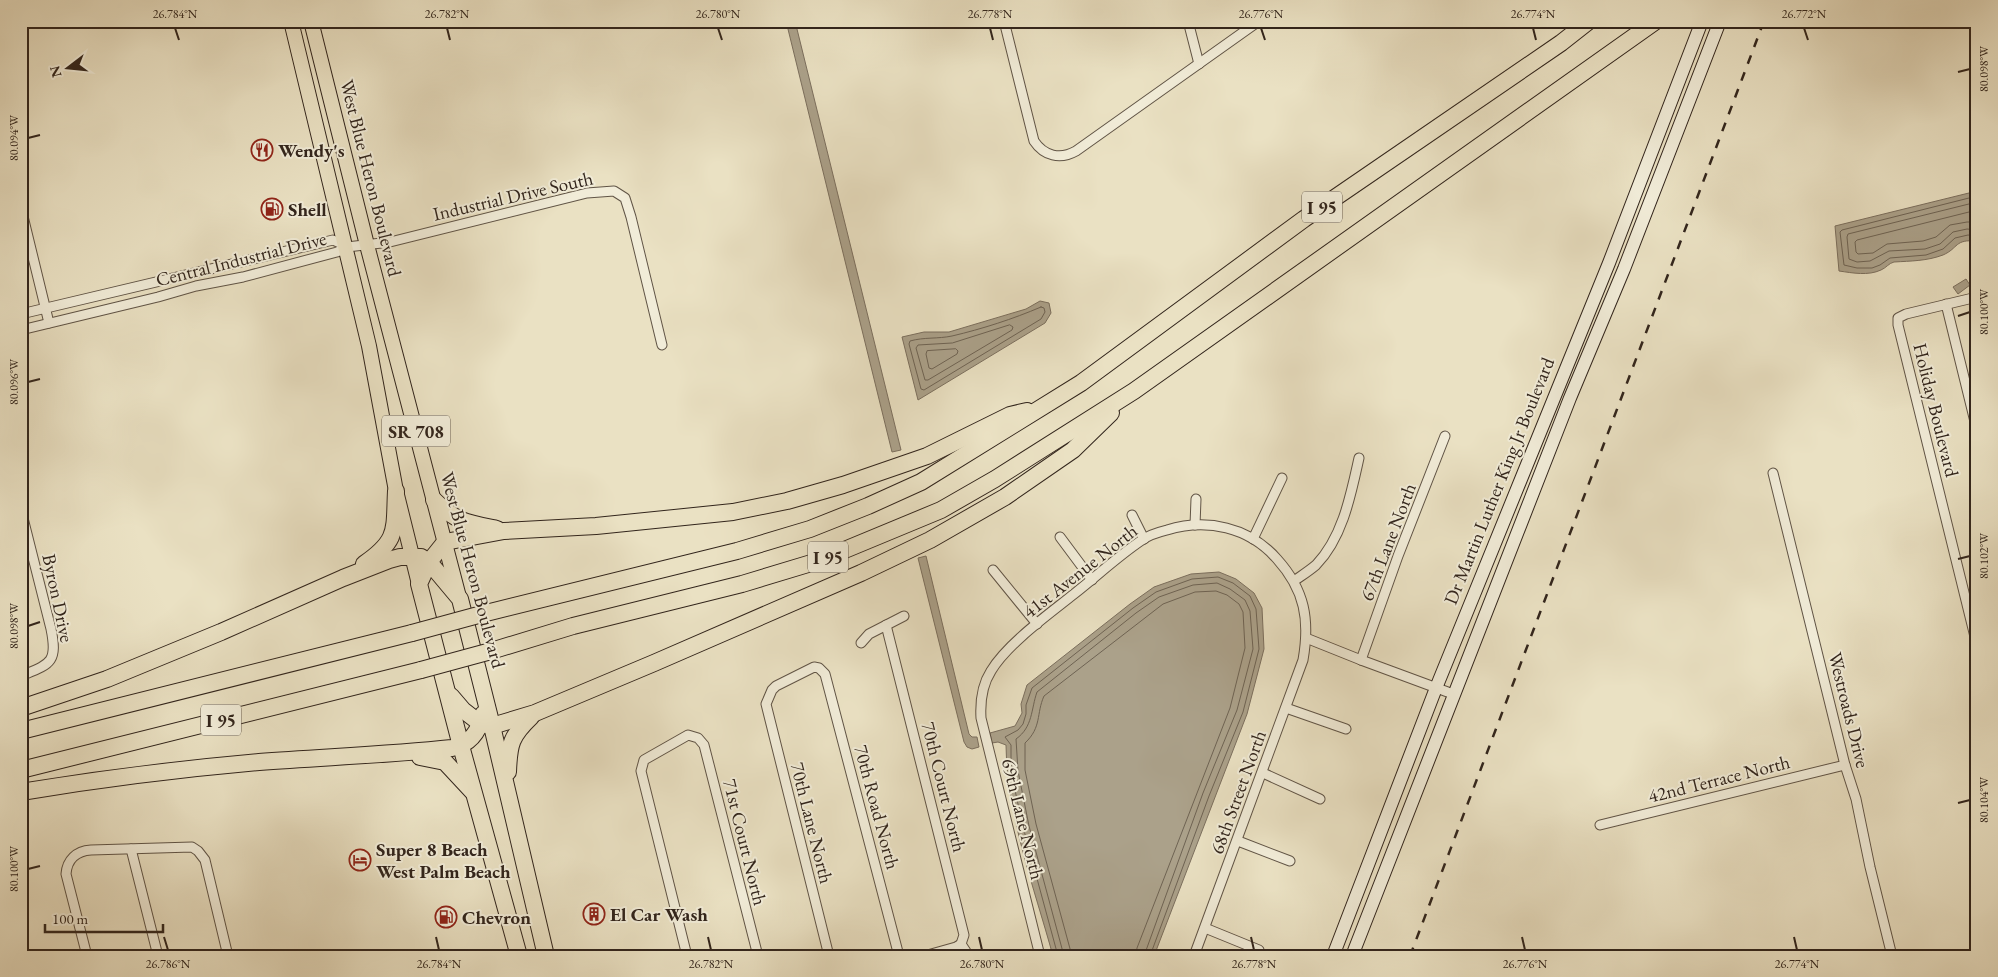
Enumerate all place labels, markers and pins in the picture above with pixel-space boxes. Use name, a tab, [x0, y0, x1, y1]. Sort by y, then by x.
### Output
restaurant icon: Wendy's	[250, 138, 274, 162]
place label: Wendy's	[278, 138, 345, 163]
fuel station icon: Shell	[260, 197, 284, 221]
place label: Shell	[288, 197, 327, 222]
place label: Super 8 Beach West Palm Beach	[376, 837, 511, 884]
hotel icon: Super 8 Beach West Palm Beach	[348, 848, 372, 872]
building icon: El Car Wash	[582, 902, 606, 926]
place label: El Car Wash	[610, 902, 708, 927]
fuel station icon: Chevron	[434, 905, 458, 929]
place label: Chevron	[462, 905, 531, 930]

